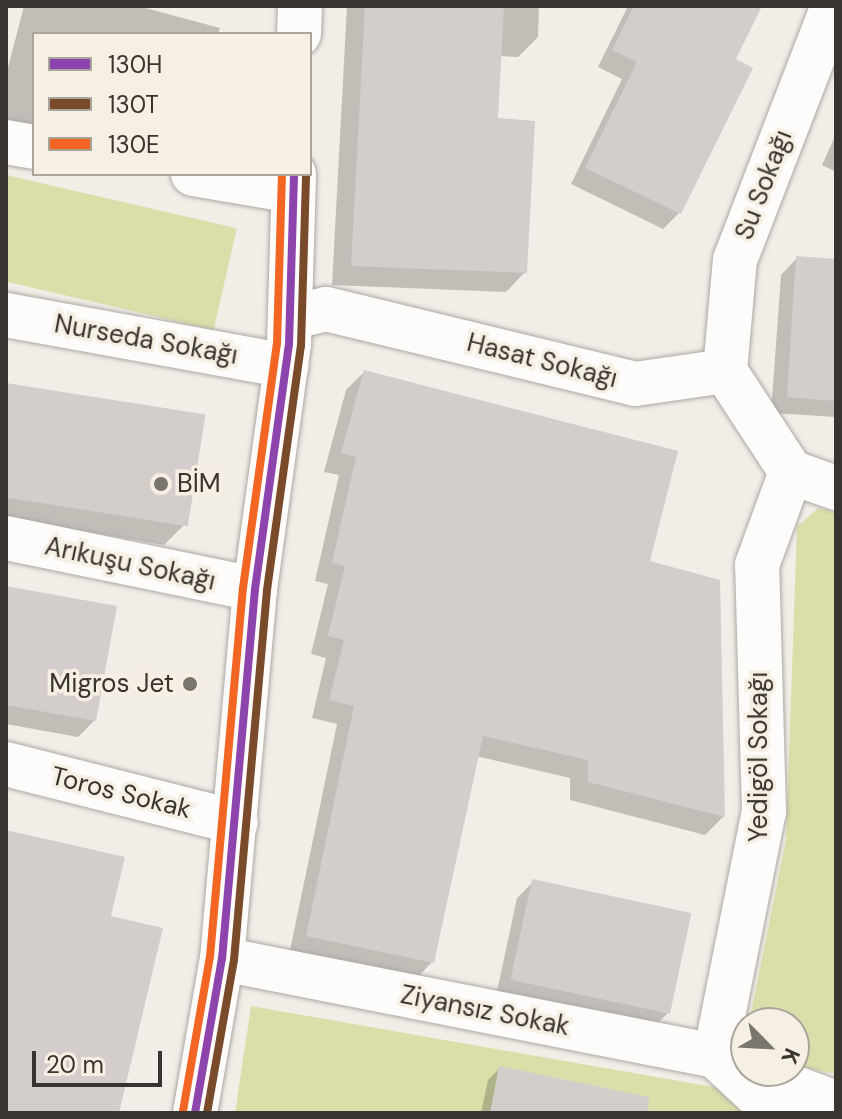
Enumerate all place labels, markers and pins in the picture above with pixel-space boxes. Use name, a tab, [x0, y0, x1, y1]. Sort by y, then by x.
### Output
place label: BİM	[177, 468, 221, 500]
marker: BİM	[152, 475, 170, 493]
place label: Migros Jet	[49, 668, 174, 700]
marker: Migros Jet	[181, 675, 199, 693]

